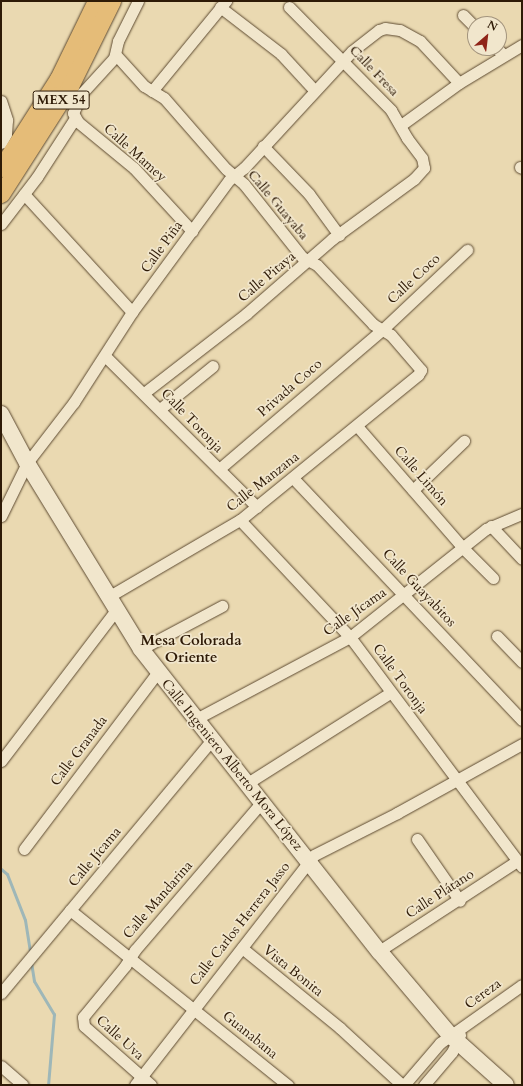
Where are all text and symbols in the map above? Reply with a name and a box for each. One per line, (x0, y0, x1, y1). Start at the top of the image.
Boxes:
north arrow (467, 16, 507, 56)
text: N (485, 17, 500, 35)
street label: Calle Fresa (346, 42, 402, 100)
road number: MEX 54 (32, 89, 90, 111)
street label: Calle Mamey (100, 120, 170, 186)
street label: Calle Guayaba (244, 167, 312, 243)
street label: Calle Piña (138, 218, 186, 276)
street label: Calle Pitaya (235, 248, 299, 306)
street label: Calle Coco (384, 250, 444, 308)
street label: Privada Coco (254, 355, 326, 421)
street label: Calle Toronja (157, 386, 227, 456)
street label: Calle Limón (390, 443, 452, 509)
street label: Calle Manzana (223, 448, 303, 516)
street label: Calle Guayabitos (379, 546, 459, 630)
street label: Calle Jícama (320, 584, 390, 640)
district label: Mesa Colorada Oriente (140, 631, 242, 666)
street label: Calle Toronja (369, 641, 431, 717)
street label: Calle Ingeniero Alberto Mora López (158, 676, 306, 854)
street label: Calle Granada (47, 713, 111, 789)
street label: Calle Jícama (65, 824, 125, 890)
street label: Calle Mandarina (120, 858, 196, 942)
street label: Calle Carlos Herrera Jasso (186, 859, 294, 989)
street label: Calle Plátano (403, 866, 477, 922)
street label: Vista Bonita (260, 942, 326, 1000)
street label: Cereza (462, 975, 504, 1013)
street label: Guanabana (219, 1008, 281, 1062)
street label: Calle Uva (93, 1012, 147, 1064)

